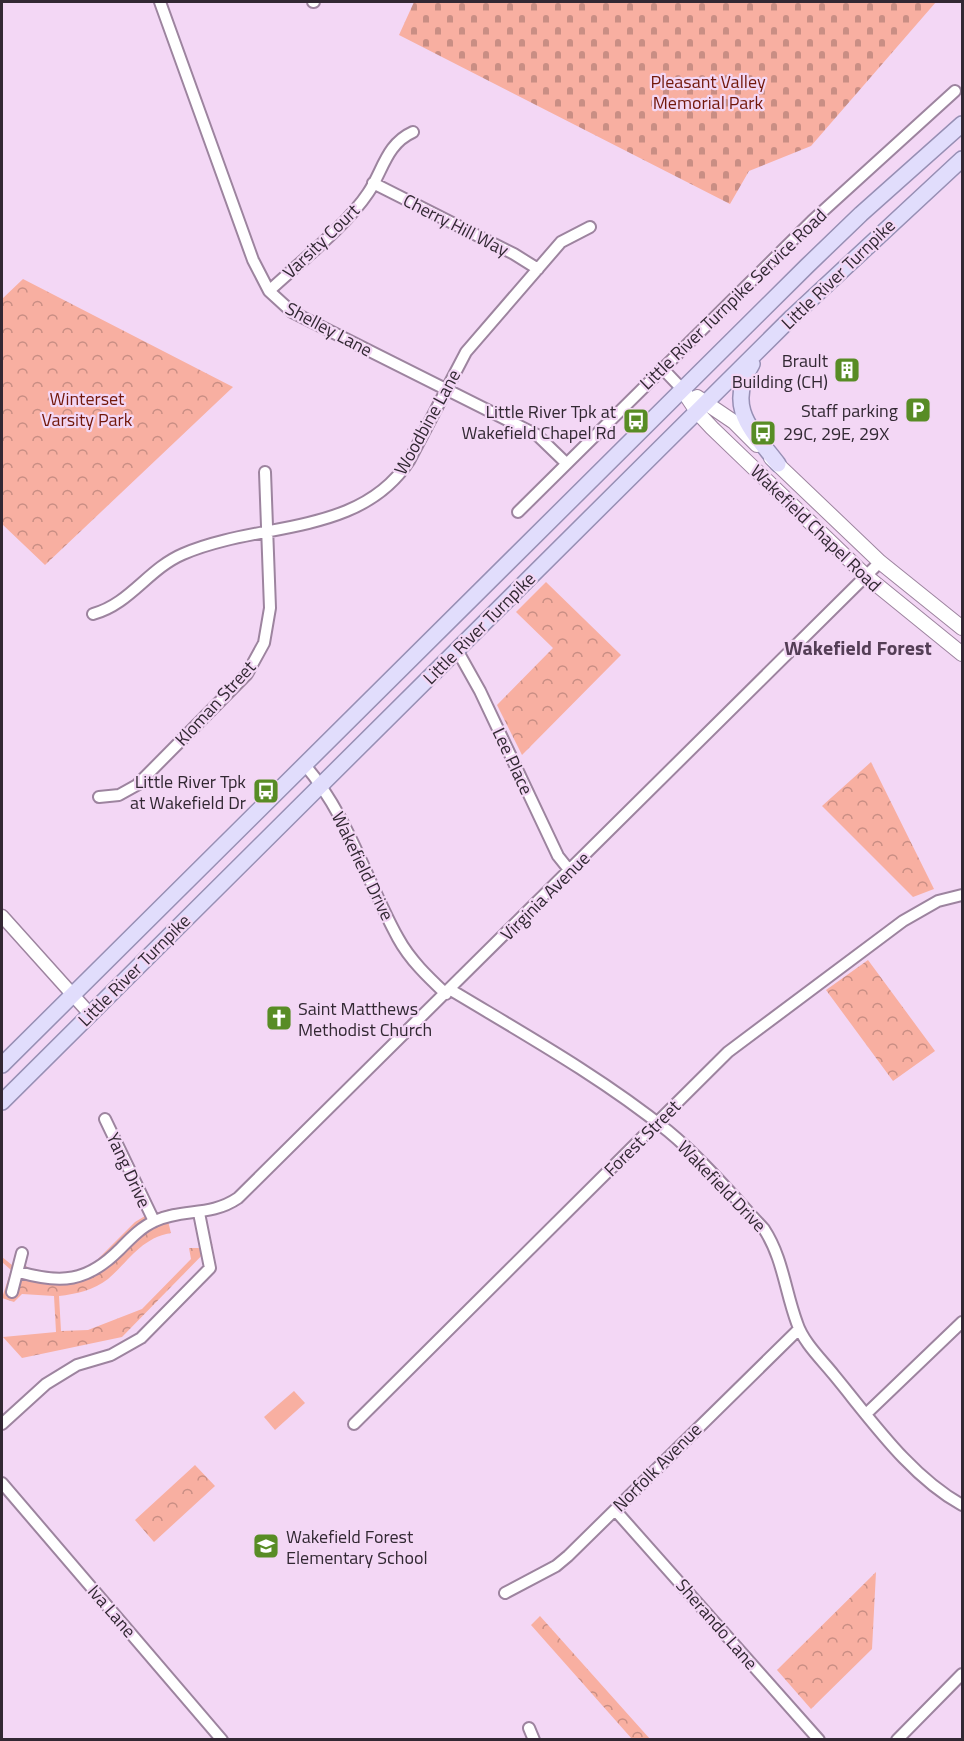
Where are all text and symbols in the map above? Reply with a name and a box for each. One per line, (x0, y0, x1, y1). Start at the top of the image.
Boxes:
park label: Pleasant Valley Memorial Park (650, 68, 766, 116)
street label: Cherry Hill Way (398, 187, 514, 263)
street label: Varsity Court (276, 197, 366, 285)
street label: Little River Turnpike Service Road (633, 202, 833, 396)
street label: Little River Turnpike (775, 212, 901, 336)
street label: Shelley Lane (281, 295, 377, 363)
place label: Brault Building (CH) (732, 347, 829, 395)
building icon: Brault Building (CH) (832, 355, 862, 385)
street label: Woodbine Lane (387, 364, 467, 480)
park label: Winterset Varsity Park (42, 385, 133, 433)
parking icon: Staff parking (903, 395, 933, 425)
place label: Staff parking (801, 397, 898, 424)
place label: Little River Tpk at Wakefield Chapel Rd (462, 398, 617, 446)
bus stop icon: Little River Tpk at Wakefield Chapel Rd (621, 406, 651, 436)
bus stop icon: 29C, 29E, 29X (748, 418, 778, 448)
place label: 29C, 29E, 29X (783, 420, 889, 447)
street label: Wakefield Chapel Road (744, 458, 888, 598)
street label: Little River Turnpike (417, 566, 541, 690)
district label: Wakefield Forest (784, 632, 932, 663)
street label: Kloman Street (168, 654, 262, 752)
street label: Lee Place (486, 723, 540, 799)
place label: Little River Tpk at Wakefield Dr (130, 768, 246, 816)
bus stop icon: Little River Tpk at Wakefield Dr (251, 776, 281, 806)
street label: Wakefield Drive (325, 807, 401, 925)
street label: Virginia Avenue (494, 845, 596, 947)
street label: Little River Turnpike (72, 908, 196, 1032)
place label: Saint Matthews Methodist Church (298, 995, 432, 1043)
church icon: Saint Matthews Methodist Church (264, 1003, 294, 1033)
street label: Forest Street (598, 1093, 687, 1182)
street label: Yang Drive (100, 1128, 158, 1212)
street label: Wakefield Drive (671, 1134, 773, 1238)
street label: Norfolk Avenue (606, 1416, 708, 1518)
place label: Wakefield Forest Elementary School (286, 1523, 428, 1571)
school or university icon: Wakefield Forest Elementary School (251, 1531, 281, 1561)
street label: Sherando Lane (670, 1573, 764, 1675)
street label: Iva Lane (81, 1579, 143, 1643)

